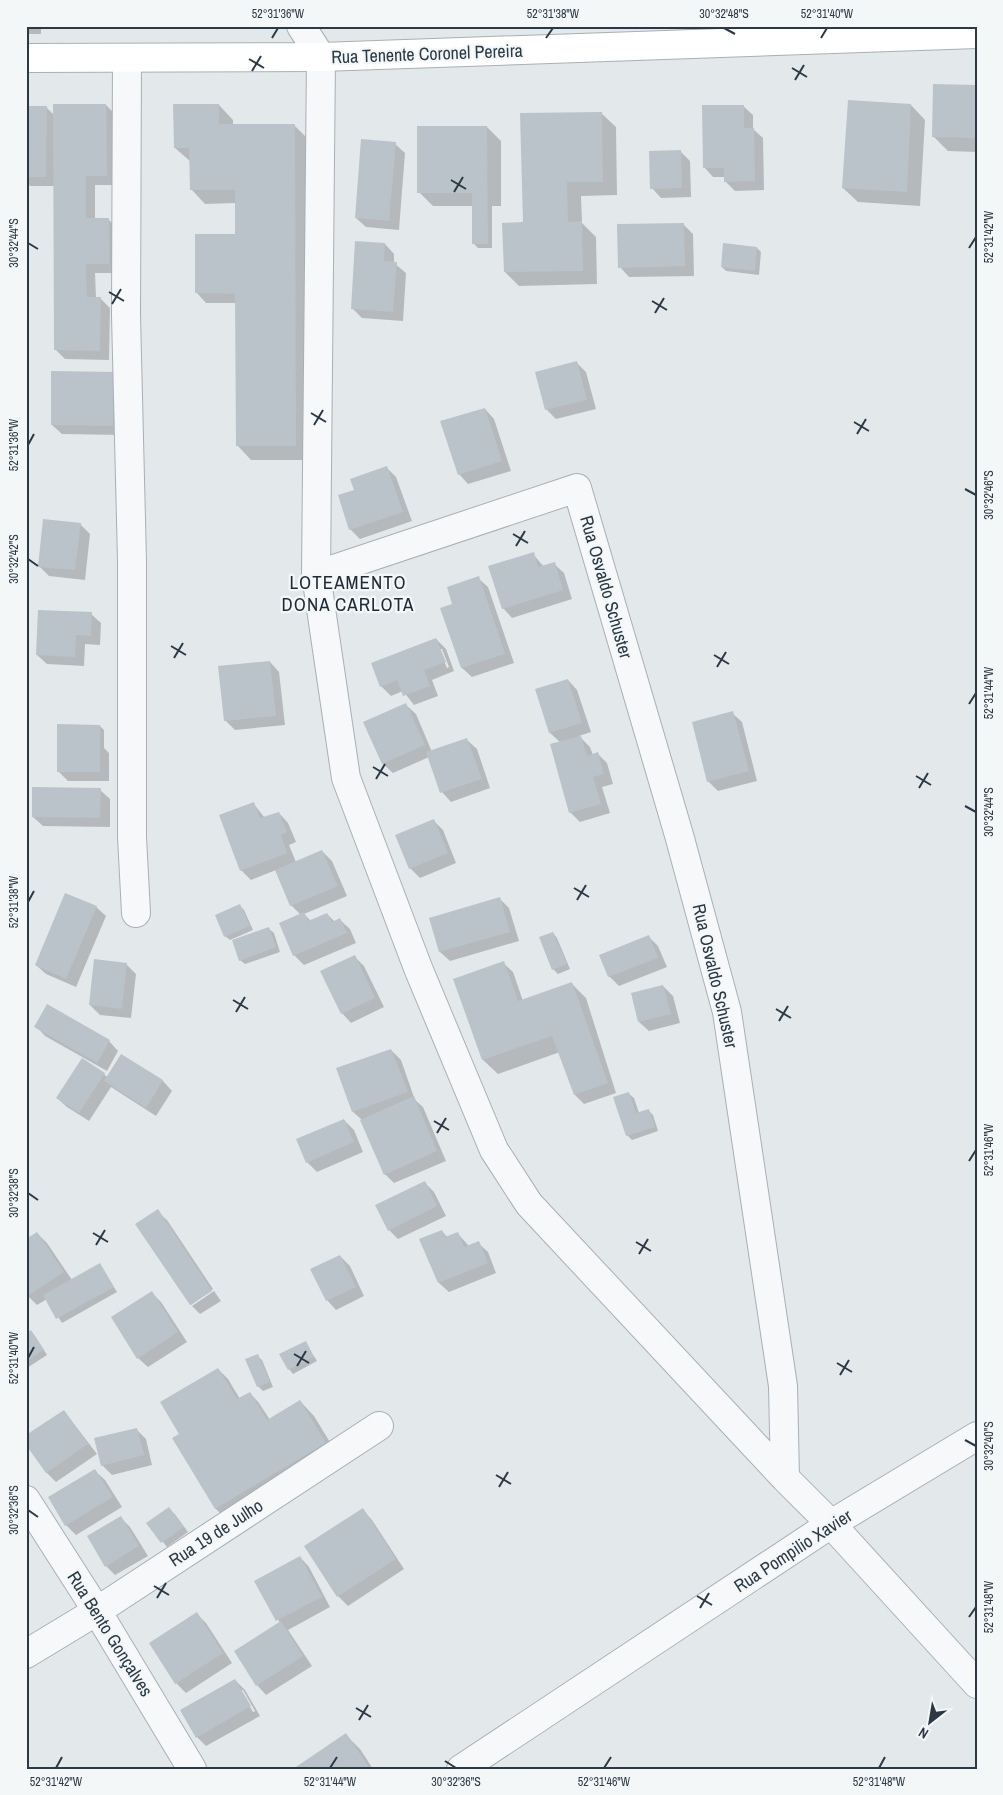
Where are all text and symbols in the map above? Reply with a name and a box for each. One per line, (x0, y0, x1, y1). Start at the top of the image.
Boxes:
text: 52°31'36"W (252, 6, 305, 22)
text: 52°31'38"W (527, 6, 580, 22)
text: 30°32'48"S (699, 6, 749, 22)
text: 52°31'40"W (801, 6, 854, 22)
street label: Rua Tenente Coronel Pereira (331, 38, 523, 69)
text: 52°31'42"W (981, 210, 997, 263)
text: 30°32'44"S (6, 218, 22, 268)
text: 52°31'36"W (6, 418, 22, 471)
text: 30°32'46"S (981, 470, 997, 520)
street label: Rua Osvaldo Schuster (574, 512, 639, 661)
text: 30°32'42"S (6, 534, 22, 584)
district label: LOTEAMENTO DONA CARLOTA (282, 569, 414, 617)
text: 52°31'44"W (981, 666, 997, 719)
text: 30°32'44"S (981, 787, 997, 837)
text: 52°31'38"W (6, 875, 22, 928)
street label: Rua Osvaldo Schuster (687, 901, 744, 1051)
text: 52°31'46"W (981, 1123, 997, 1176)
text: 30°32'38"S (6, 1168, 22, 1218)
text: 52°31'40"W (6, 1331, 22, 1384)
text: 30°32'40"S (981, 1421, 997, 1471)
text: 30°32'36"S (6, 1485, 22, 1535)
street label: Rua 19 de Julho (164, 1493, 268, 1572)
street label: Rua Pompilio Xavier (729, 1503, 857, 1598)
street label: Rua Bento Gonçalves (62, 1566, 159, 1701)
text: 52°31'48"W (981, 1580, 997, 1633)
north arrow (906, 1698, 956, 1748)
text: N (915, 1723, 931, 1743)
text: 52°31'42"W (30, 1774, 83, 1790)
text: 52°31'44"W (304, 1774, 357, 1790)
text: 30°32'36"S (431, 1774, 481, 1790)
text: 52°31'46"W (578, 1774, 631, 1790)
text: 52°31'48"W (853, 1774, 906, 1790)

